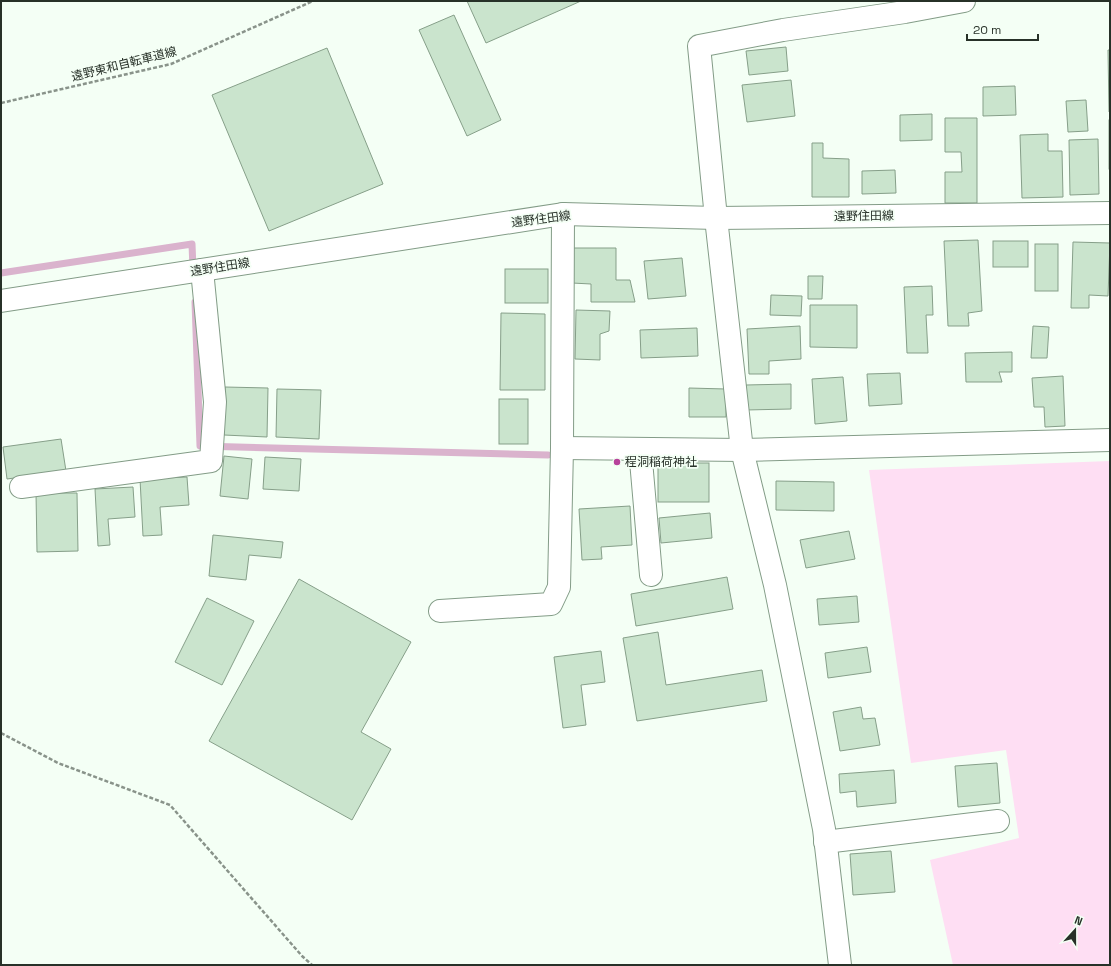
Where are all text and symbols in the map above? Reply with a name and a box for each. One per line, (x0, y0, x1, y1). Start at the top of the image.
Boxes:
scale bar (967, 16, 1038, 42)
text: 20 m (973, 22, 1001, 38)
street label: 遠野東和自転車道線 (70, 43, 178, 85)
street label: 遠野住田線 (510, 207, 572, 231)
street label: 遠野住田線 (834, 207, 894, 225)
street label: 遠野住田線 (189, 254, 251, 280)
place label: 程洞稲荷神社 (625, 454, 697, 470)
marker: 程洞稲荷神社 (612, 457, 622, 467)
north arrow (1055, 910, 1095, 950)
text: N (1073, 913, 1085, 929)

